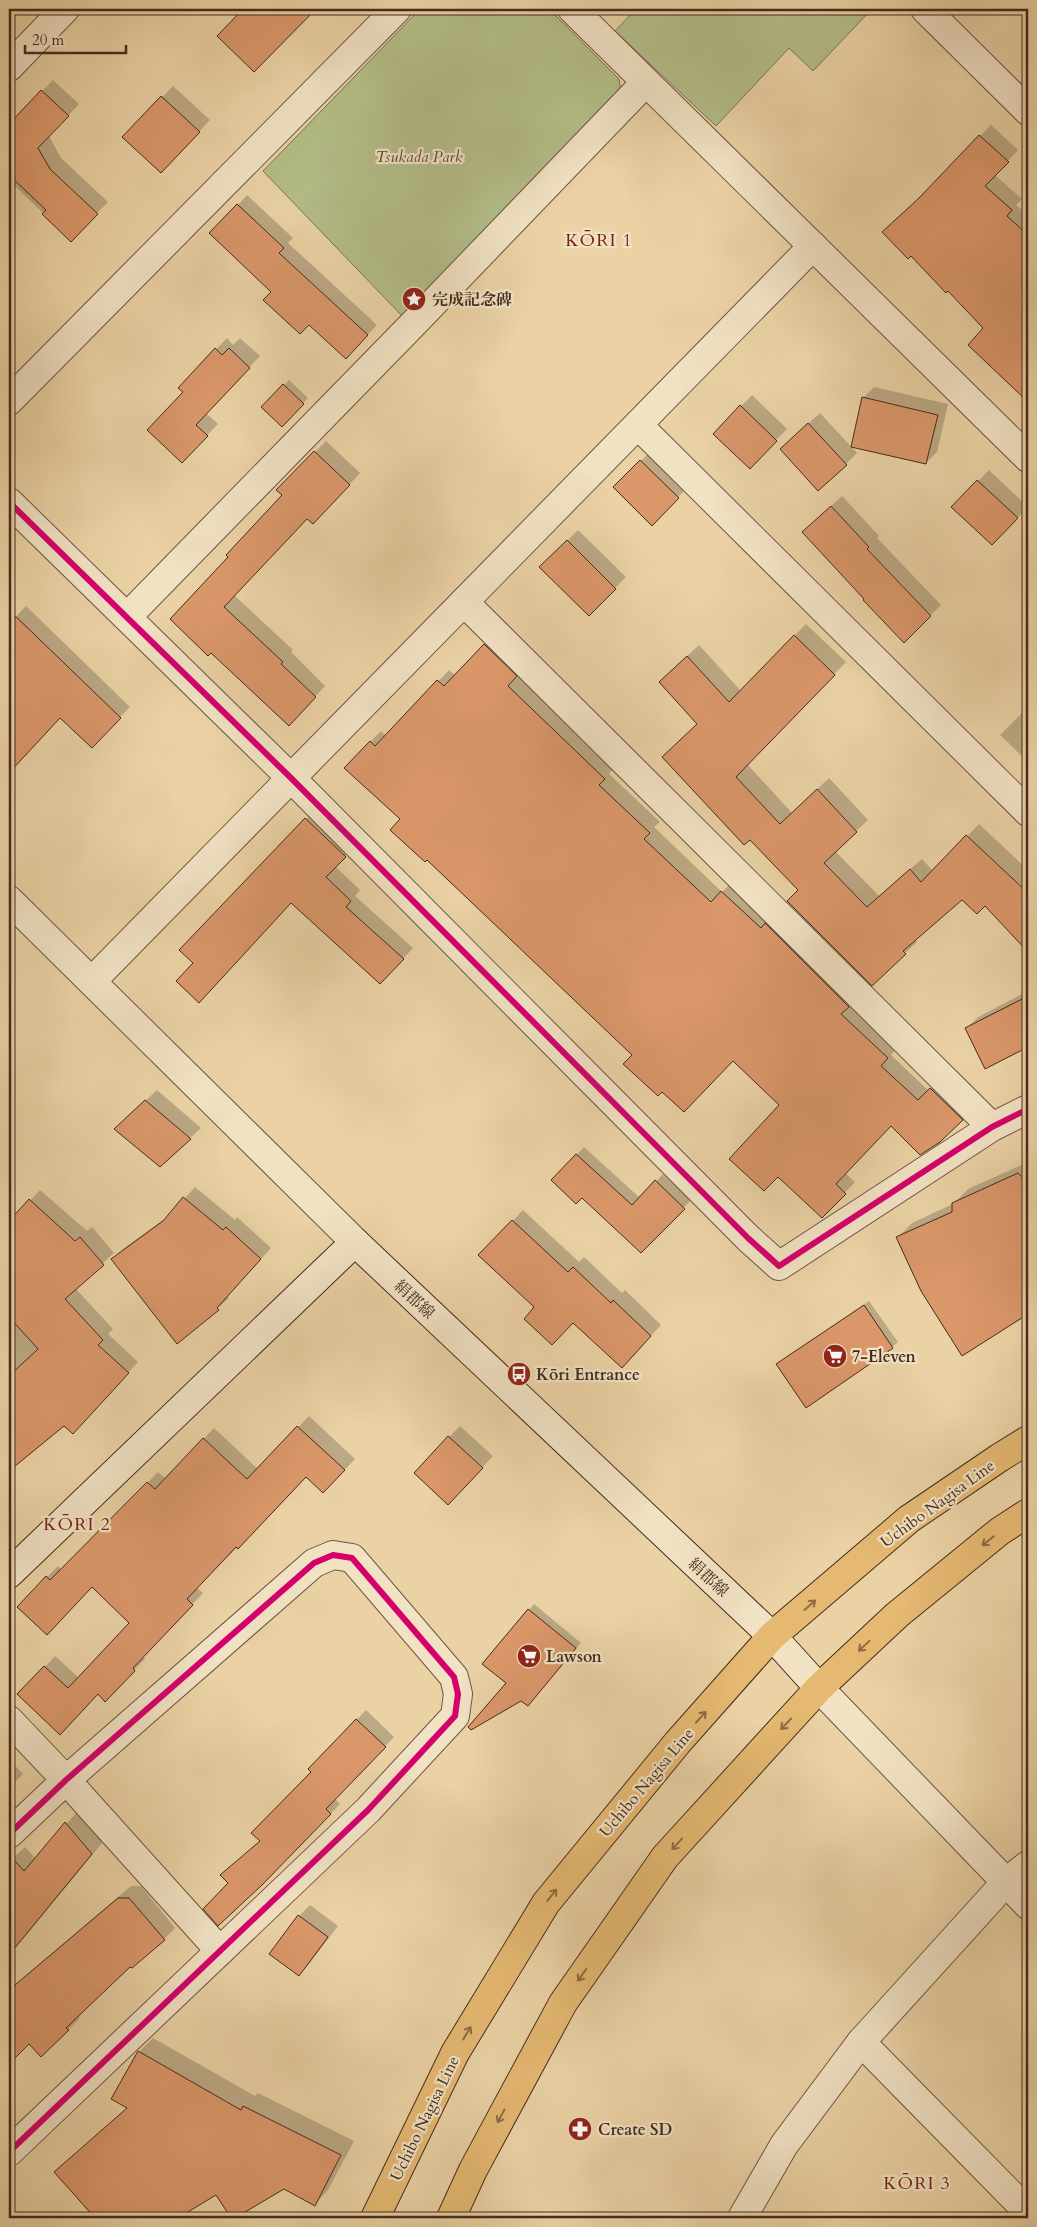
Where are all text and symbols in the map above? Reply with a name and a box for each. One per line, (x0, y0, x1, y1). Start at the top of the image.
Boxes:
scale bar (25, 22, 126, 54)
text: 20 m (32, 30, 64, 50)
park label: Tsukada Park (375, 146, 463, 168)
district label: KŌRI 1 (565, 228, 633, 253)
place icon: 完成記念碑 (401, 286, 427, 312)
place label: 完成記念碑 (432, 289, 512, 311)
street label: 絹郡線 (389, 1275, 439, 1324)
supermarket icon: 7-Eleven (822, 1343, 848, 1369)
place label: 7-Eleven (852, 1346, 916, 1368)
bus stop icon: Kōri Entrance (506, 1361, 532, 1387)
place label: Kōri Entrance (536, 1364, 640, 1386)
street label: Uchibo Nagisa Line (876, 1455, 999, 1553)
district label: KŌRI 2 (43, 1512, 111, 1537)
one-way arrow (982, 1535, 995, 1546)
street label: 絹郡線 (683, 1553, 733, 1602)
one-way arrow (803, 1599, 816, 1610)
one-way arrow (858, 1640, 870, 1652)
supermarket icon: Lawson (516, 1643, 542, 1669)
place label: Lawson (546, 1646, 603, 1668)
one-way arrow (695, 1710, 707, 1723)
one-way arrow (780, 1717, 792, 1730)
street label: Uchibo Nagisa Line (595, 1723, 699, 1842)
one-way arrow (671, 1837, 683, 1850)
one-way arrow (546, 1889, 557, 1902)
one-way arrow (577, 1968, 587, 1982)
one-way arrow (462, 2027, 472, 2041)
street label: Uchibo Nagisa Line (385, 2052, 465, 2185)
one-way arrow (496, 2109, 506, 2123)
pharmacy icon: Create SD (567, 2116, 593, 2142)
place label: Create SD (598, 2119, 672, 2141)
district label: KŌRI 3 (883, 2171, 951, 2196)

